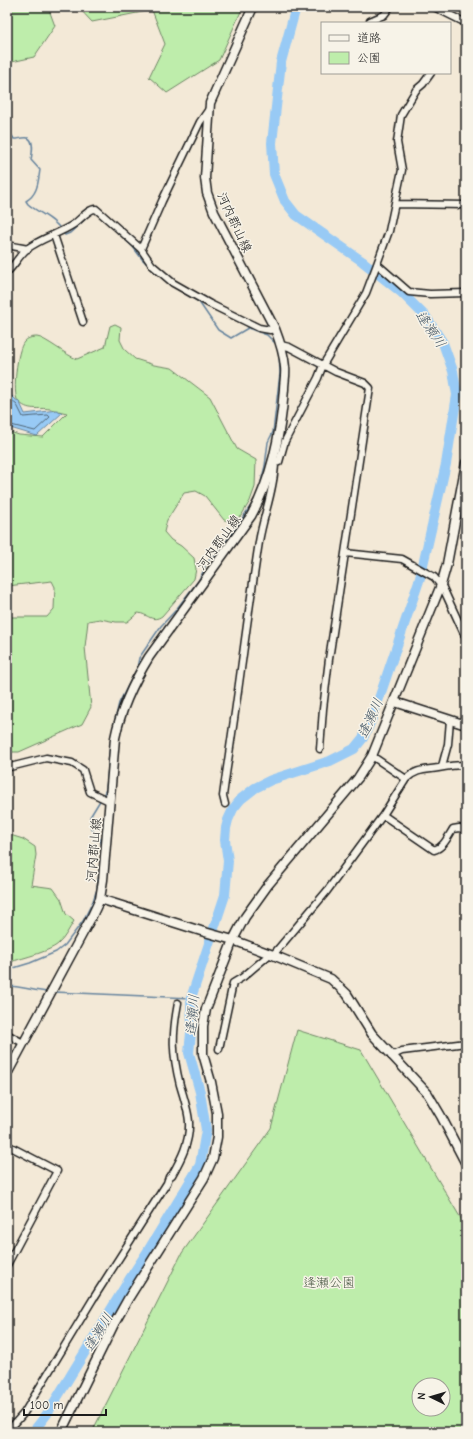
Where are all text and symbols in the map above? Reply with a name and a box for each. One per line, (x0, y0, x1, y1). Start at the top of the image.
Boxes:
legend (321, 22, 451, 74)
text: 道路 (357, 31, 381, 45)
text: 公園 (357, 51, 381, 65)
street label: 河内郡山線 (214, 190, 255, 256)
water label: 逢瀬川 (412, 307, 449, 351)
street label: 河内郡山線 (193, 511, 244, 573)
water label: 逢瀬川 (354, 696, 387, 741)
street label: 河内郡山線 (83, 816, 104, 883)
water label: 逢瀬川 (182, 993, 203, 1037)
park label: 逢瀬公園 (303, 1275, 355, 1290)
water label: 逢瀬川 (80, 1310, 117, 1355)
north arrow (411, 1377, 451, 1417)
scale bar (24, 1391, 106, 1417)
text: N (415, 1392, 428, 1400)
text: 100 m (30, 1398, 63, 1412)

